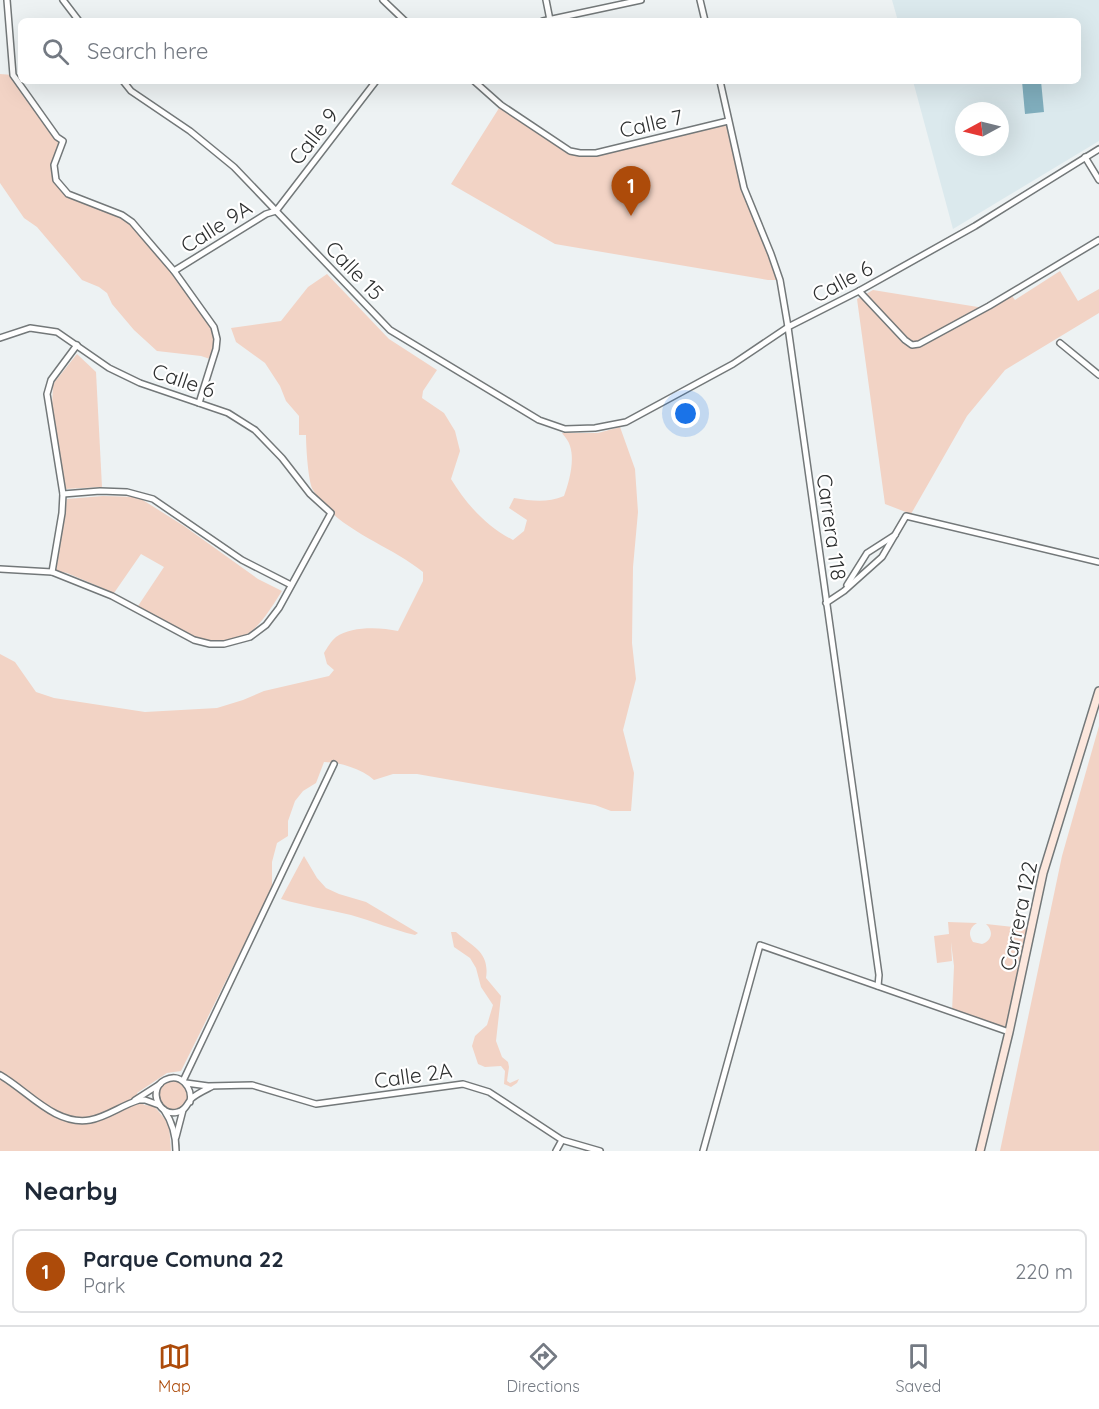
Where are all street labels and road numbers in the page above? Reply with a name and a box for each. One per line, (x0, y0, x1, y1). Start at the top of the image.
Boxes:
street label: Calle 9 (283, 102, 343, 170)
street label: Calle 7 (617, 103, 685, 143)
street label: Calle 9A (176, 194, 256, 258)
street label: Calle 15 (320, 235, 390, 305)
street label: Calle 6 (807, 254, 877, 308)
street label: Calle 6 (149, 357, 219, 403)
street label: Carrera 118 (812, 472, 852, 582)
street label: Carrera 122 (994, 859, 1042, 973)
street label: Calle 2A (372, 1057, 454, 1093)

